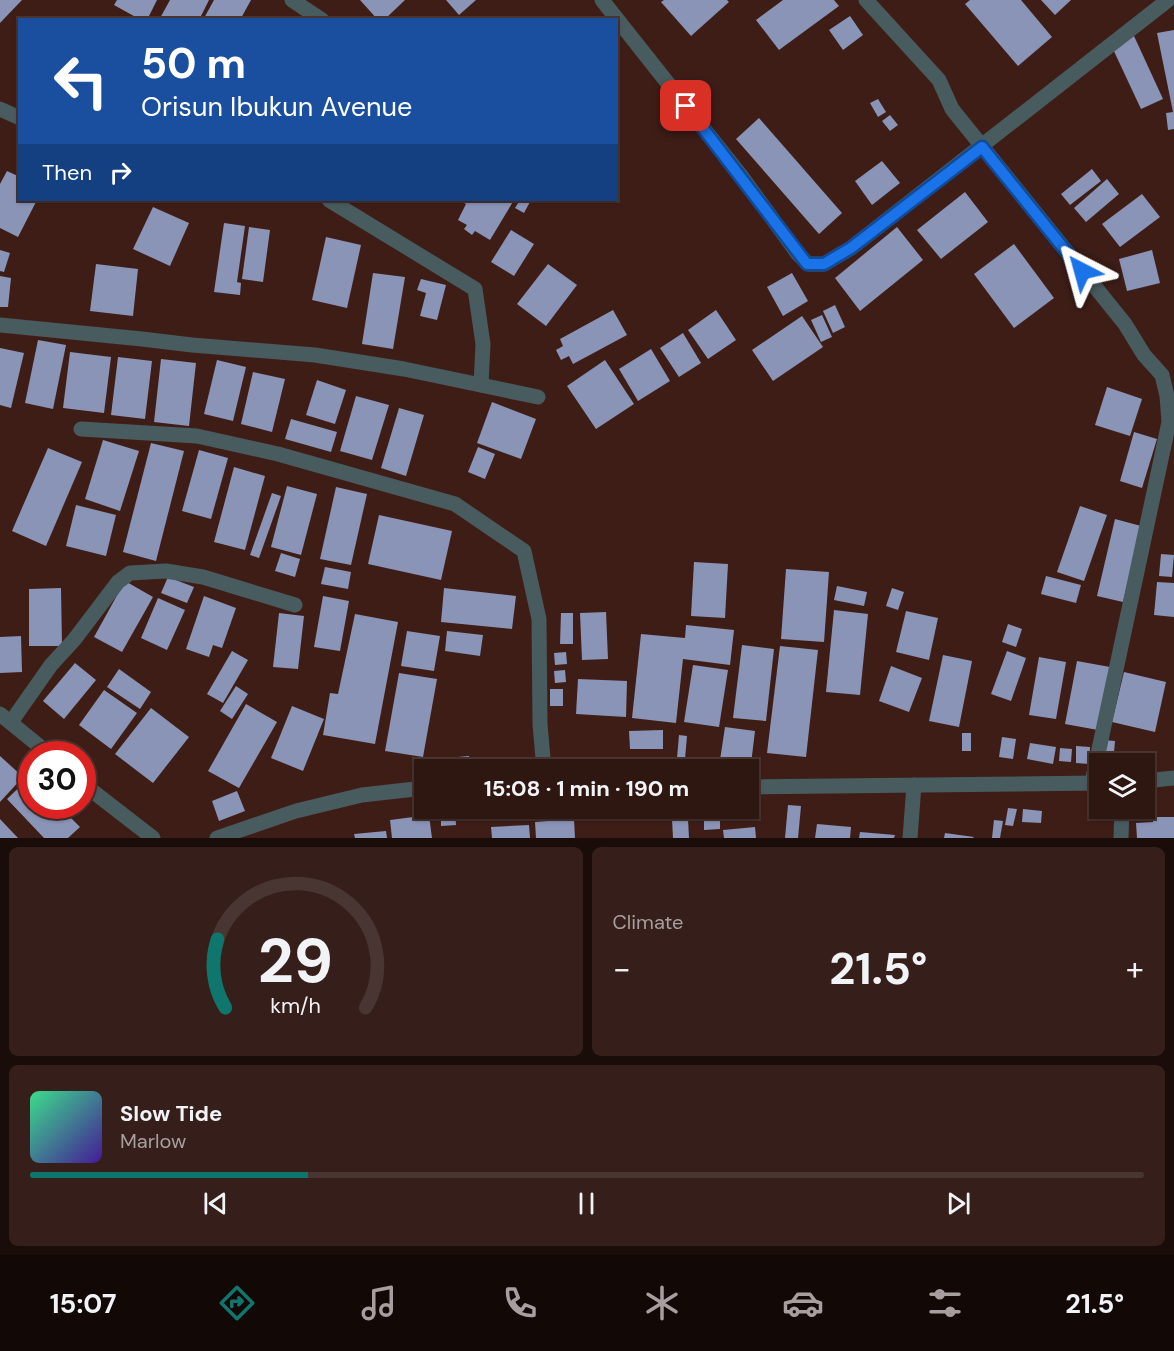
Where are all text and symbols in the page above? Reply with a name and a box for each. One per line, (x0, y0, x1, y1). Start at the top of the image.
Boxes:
text: 50 m (141, 36, 246, 91)
icon: left (42, 42, 120, 120)
pin (660, 80, 711, 131)
text: Orisun Ibukun Avenue (141, 89, 412, 124)
icon: arrive (669, 89, 702, 122)
icon: right (104, 156, 137, 189)
text: Then (42, 158, 92, 187)
position arrow (1050, 239, 1114, 303)
speed limit sign: 30 (18, 741, 96, 819)
map controls (1089, 753, 1155, 819)
button: layers (1089, 753, 1155, 819)
text: 15:08 · 1 min · 190 m (484, 774, 689, 803)
text: Climate (613, 909, 683, 935)
text: 29 (258, 920, 333, 1001)
text: 21.5° (829, 939, 927, 998)
text: − (613, 947, 631, 990)
text: + (1126, 947, 1144, 990)
text: km/h (270, 993, 321, 1021)
text: Slow Tide (120, 1099, 222, 1128)
text: Marlow (120, 1128, 186, 1154)
icon: previous (199, 1187, 232, 1220)
icon: pause (570, 1187, 603, 1220)
icon: next (942, 1187, 975, 1220)
icon: directions (216, 1282, 258, 1324)
icon: music (358, 1282, 400, 1324)
icon: phone (499, 1282, 541, 1324)
icon: climate (641, 1282, 683, 1324)
icon: car (782, 1282, 824, 1324)
icon: filters (924, 1282, 966, 1324)
text: 15:07 (50, 1286, 117, 1321)
text: 21.5° (1065, 1286, 1124, 1321)

